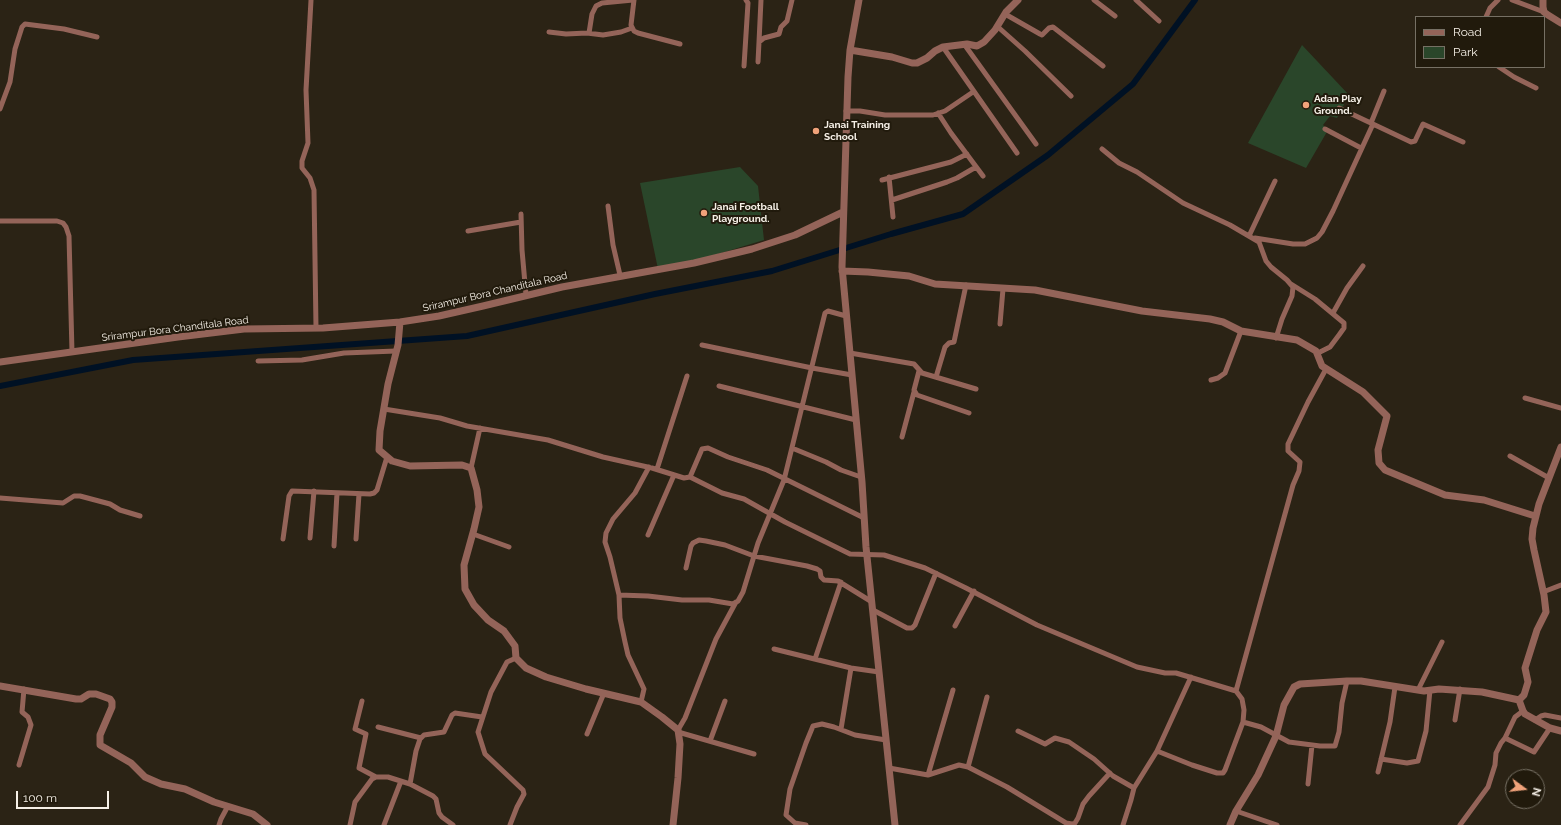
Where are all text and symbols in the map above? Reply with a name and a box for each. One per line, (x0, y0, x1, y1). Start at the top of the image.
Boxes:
legend (1415, 16, 1545, 68)
text: Road (1453, 25, 1482, 39)
text: Park (1453, 45, 1478, 59)
place label: Adan Play Ground. (1314, 93, 1362, 116)
marker: Adan Play Ground. (1301, 100, 1311, 110)
place label: Janai Training School (824, 119, 890, 142)
marker: Janai Training School (811, 126, 821, 136)
place label: Janai Football Playground. (712, 201, 779, 224)
marker: Janai Football Playground. (699, 208, 709, 218)
street label: Srirampur Bora Chanditala Road (422, 270, 568, 314)
street label: Srirampur Bora Chanditala Road (101, 314, 249, 344)
north arrow (1505, 769, 1545, 809)
scale bar (18, 783, 111, 809)
text: N (1529, 786, 1543, 798)
text: 100 m (23, 791, 57, 805)

